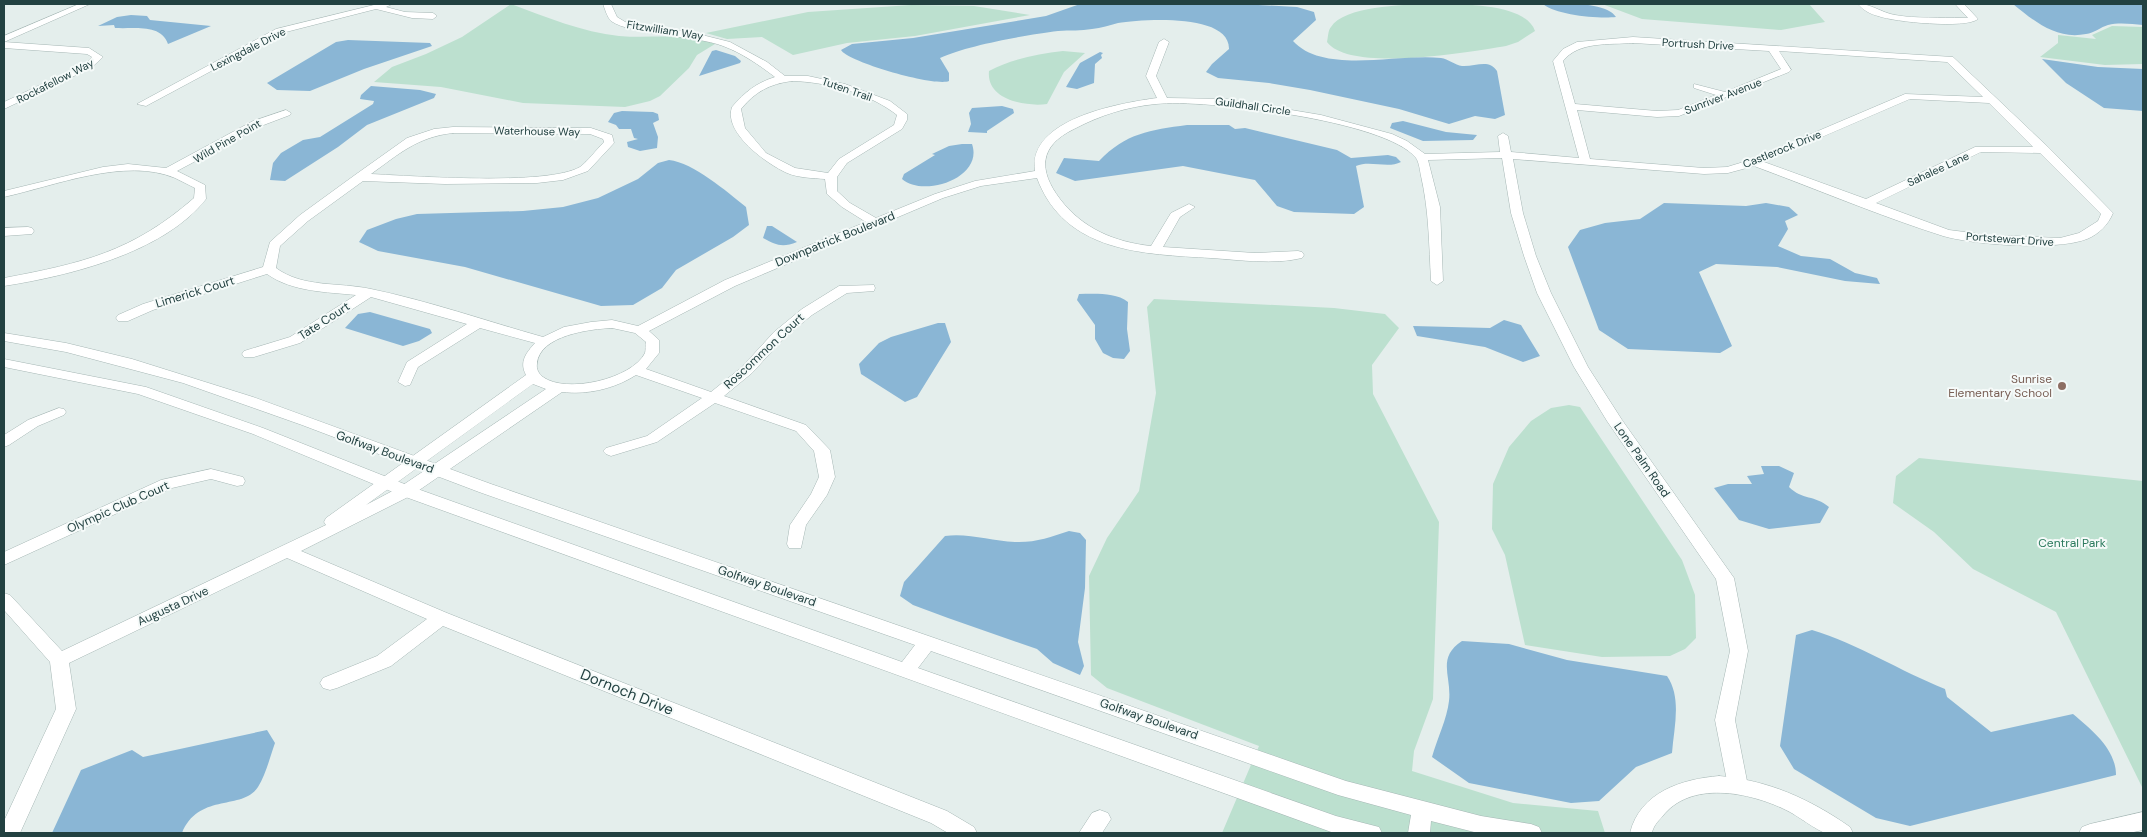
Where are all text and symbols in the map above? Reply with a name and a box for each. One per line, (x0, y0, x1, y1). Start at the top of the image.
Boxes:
street label: Fitzwilliam Way (626, 17, 704, 43)
street label: Lexingdale Drive (208, 24, 288, 74)
street label: Portrush Drive (1662, 35, 1734, 53)
street label: Rockafellow Way (14, 56, 96, 106)
street label: Tuten Trail (820, 74, 874, 104)
street label: Sunriver Avenue (1682, 75, 1764, 117)
street label: Guildhall Circle (1214, 94, 1292, 118)
street label: Wild Pine Point (191, 116, 263, 166)
street label: Waterhouse Way (494, 123, 580, 139)
street label: Castlerock Drive (1741, 127, 1823, 171)
street label: Sahalee Lane (1905, 149, 1971, 189)
street label: Downpatrick Boulevard (773, 208, 897, 270)
street label: Portstewart Drive (1966, 229, 2054, 249)
street label: Limerick Court (154, 272, 237, 312)
street label: Tate Court (295, 298, 353, 344)
street label: Roscommon Court (720, 309, 808, 392)
place label: Sunrise Elementary School (1948, 371, 2052, 401)
marker: Sunrise Elementary School (2056, 380, 2068, 392)
street label: Lone Palm Road (1610, 419, 1674, 501)
street label: Golfway Boulevard (334, 427, 436, 477)
street label: Olympic Club Court (64, 477, 172, 537)
park label: Central Park (2038, 535, 2106, 551)
street label: Golfway Boulevard (716, 562, 818, 610)
street label: Augusta Drive (135, 582, 211, 629)
street label: Dornoch Drive (577, 664, 677, 720)
street label: Golfway Boulevard (1098, 695, 1200, 743)

